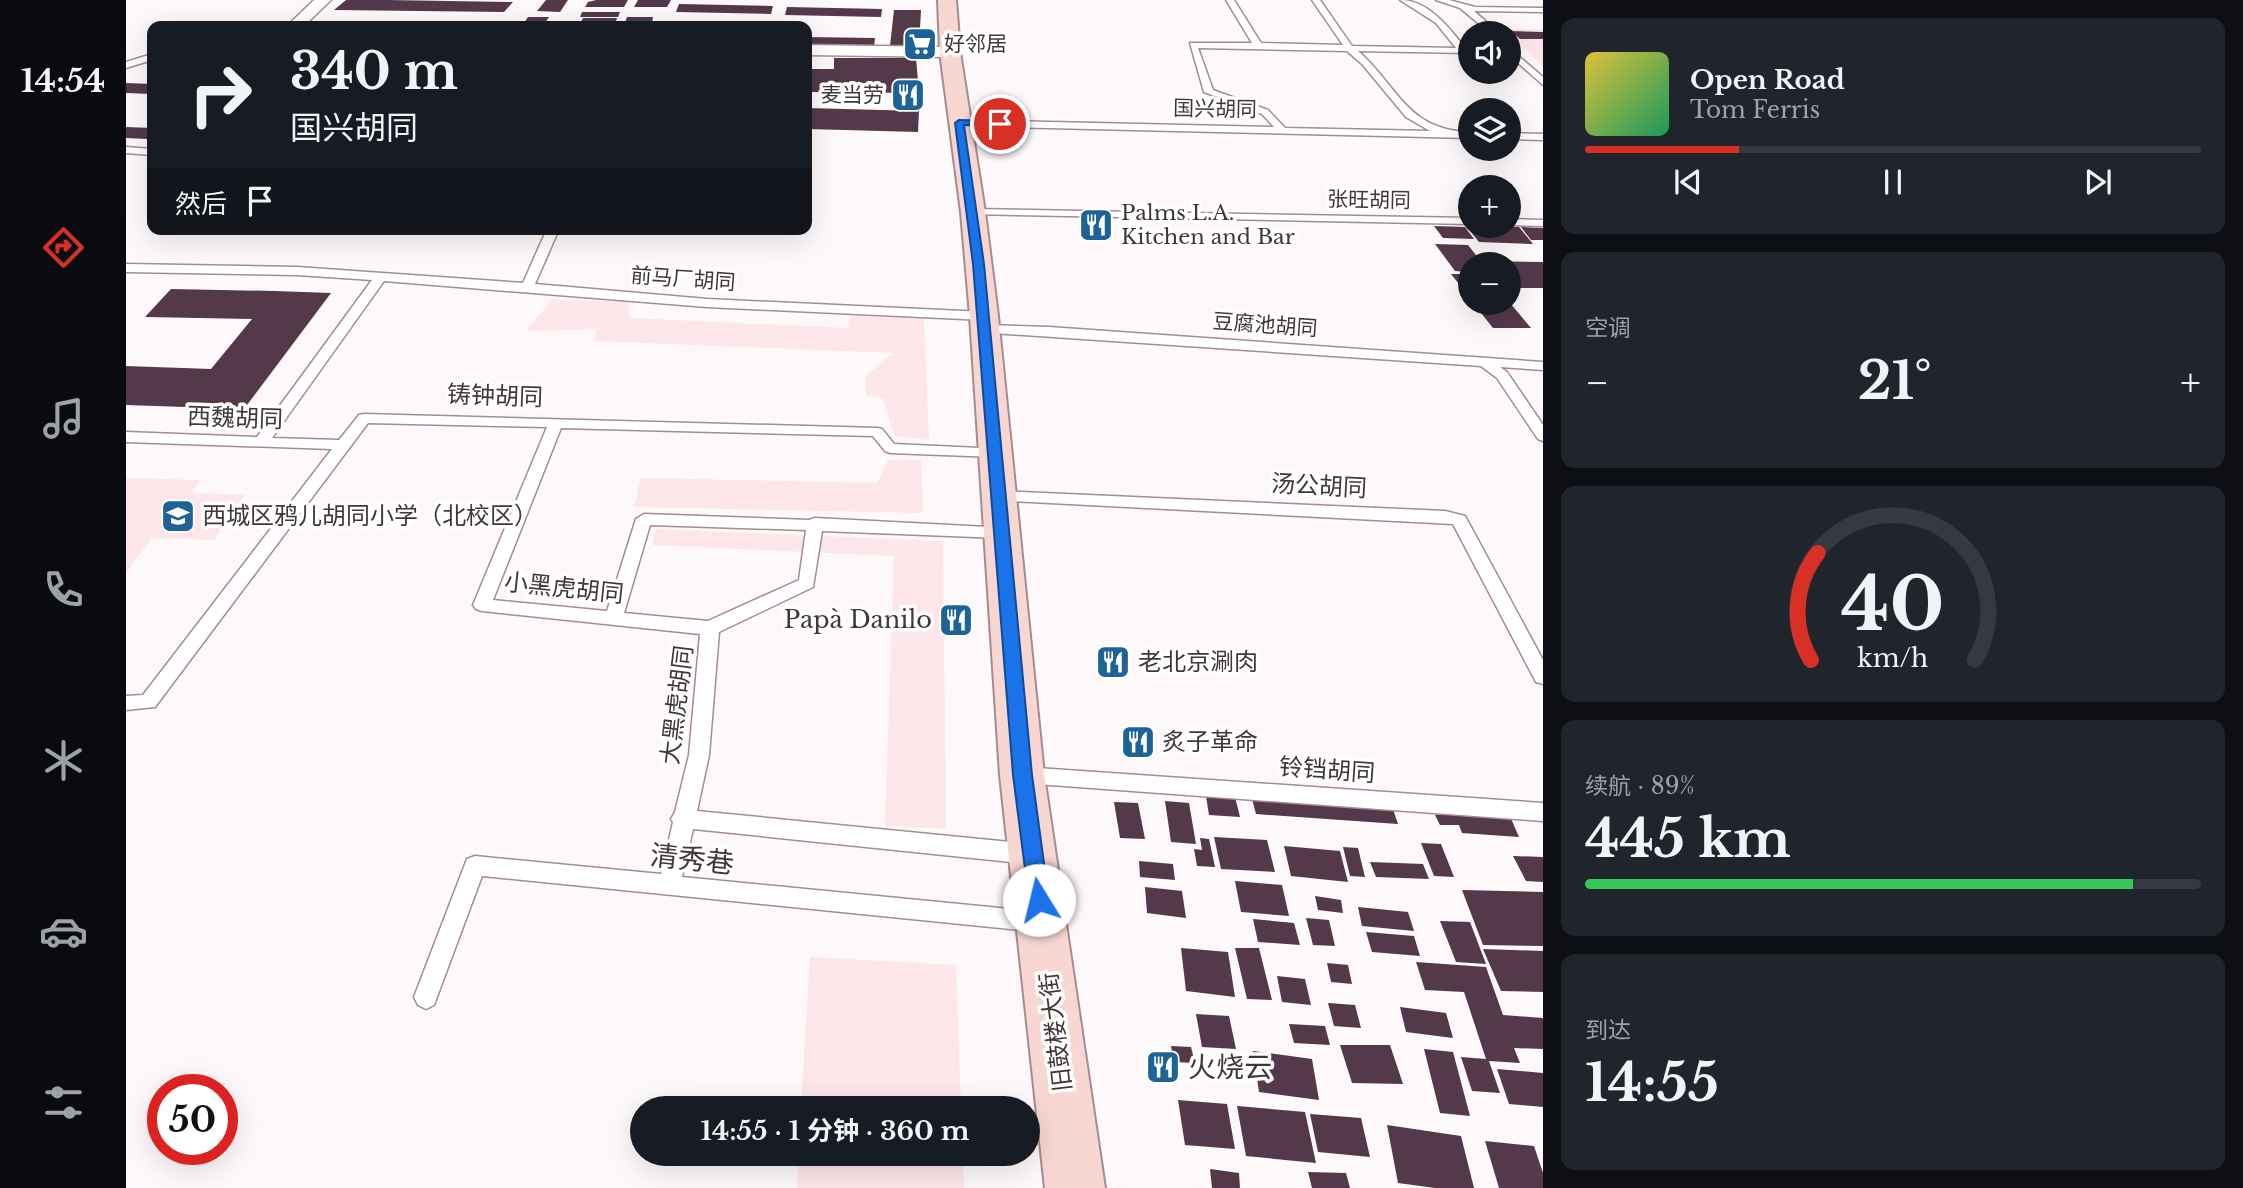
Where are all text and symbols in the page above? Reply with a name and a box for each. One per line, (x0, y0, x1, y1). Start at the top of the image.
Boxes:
map controls (1458, 21, 1521, 315)
button: sound (1458, 21, 1521, 84)
supermarket icon: 好邻居 (901, 25, 939, 63)
place label: 好邻居 (944, 31, 1007, 57)
text: 340 m (290, 41, 458, 102)
icon: right (175, 49, 266, 140)
text: 14:54 (21, 61, 105, 101)
text: Open Road (1690, 64, 1845, 96)
restaurant icon: 麦当劳 (889, 76, 927, 114)
place label: 麦当劳 (821, 82, 884, 108)
pin (970, 94, 1030, 154)
street label: 国兴胡同 (1173, 95, 1257, 123)
text: Tom Ferris (1690, 96, 1820, 124)
button: layers (1458, 98, 1521, 161)
icon: arrive (981, 105, 1019, 143)
text: 国兴胡同 (290, 108, 418, 148)
icon: previous (1669, 163, 1707, 201)
icon: pause (1874, 163, 1912, 201)
icon: next (2079, 163, 2117, 201)
button: + (1458, 175, 1521, 238)
icon: arrive (241, 182, 279, 220)
street label: 张旺胡同 (1327, 186, 1411, 214)
text: 然后 (175, 188, 227, 220)
place label: Palms L.A. Kitchen and Bar (1121, 200, 1295, 250)
restaurant icon: Palms L.A. Kitchen and Bar (1077, 206, 1115, 244)
icon: directions (39, 223, 88, 272)
button: − (1458, 252, 1521, 315)
street label: 前马厂胡同 (630, 262, 736, 296)
street label: 豆腐池胡同 (1212, 308, 1318, 342)
text: 空调 (1585, 314, 1631, 342)
text: 21° (1858, 349, 1932, 413)
text: − (1585, 359, 1609, 406)
text: + (2180, 359, 2201, 406)
street label: 铸钟胡同 (447, 379, 543, 412)
icon: music (39, 394, 88, 443)
street label: 西魏胡同 (187, 401, 283, 434)
street label: 汤公胡同 (1270, 469, 1368, 502)
school or university icon: 西城区鸦儿胡同小学（北校区） (159, 497, 197, 535)
place label: 西城区鸦儿胡同小学（北校区） (202, 501, 538, 530)
text: 40 (1841, 559, 1945, 650)
icon: phone (39, 565, 88, 614)
street label: 小黑虎胡同 (503, 567, 625, 608)
restaurant icon: Papà Danilo (937, 601, 975, 639)
place label: Papà Danilo (784, 605, 932, 634)
restaurant icon: 老北京涮肉 (1094, 643, 1132, 681)
text: km/h (1858, 643, 1928, 674)
street label: 大黑虎胡同 (655, 644, 698, 766)
place label: 老北京涮肉 (1138, 647, 1258, 676)
restaurant icon: 炙子革命 (1119, 723, 1157, 761)
place label: 炙子革命 (1162, 727, 1258, 756)
icon: climate (39, 736, 88, 785)
street label: 铃铛胡同 (1278, 752, 1376, 787)
text: 续航 · 89% (1585, 772, 1695, 800)
text: 445 km (1585, 807, 1791, 871)
street label: 清秀巷 (648, 838, 736, 881)
position arrow (1002, 863, 1076, 937)
icon: car (39, 907, 88, 956)
street label: 旧鼓楼大街 (1034, 971, 1077, 1093)
text: 到达 (1585, 1016, 1631, 1044)
restaurant icon: 火烧云 (1144, 1048, 1182, 1086)
place label: 火烧云 (1188, 1050, 1272, 1085)
text: 14:55 (1585, 1051, 1719, 1115)
speed limit sign: 50 (147, 1074, 238, 1165)
icon: filters (39, 1078, 88, 1127)
text: 14:55 · 1 分钟 · 360 m (701, 1115, 969, 1147)

